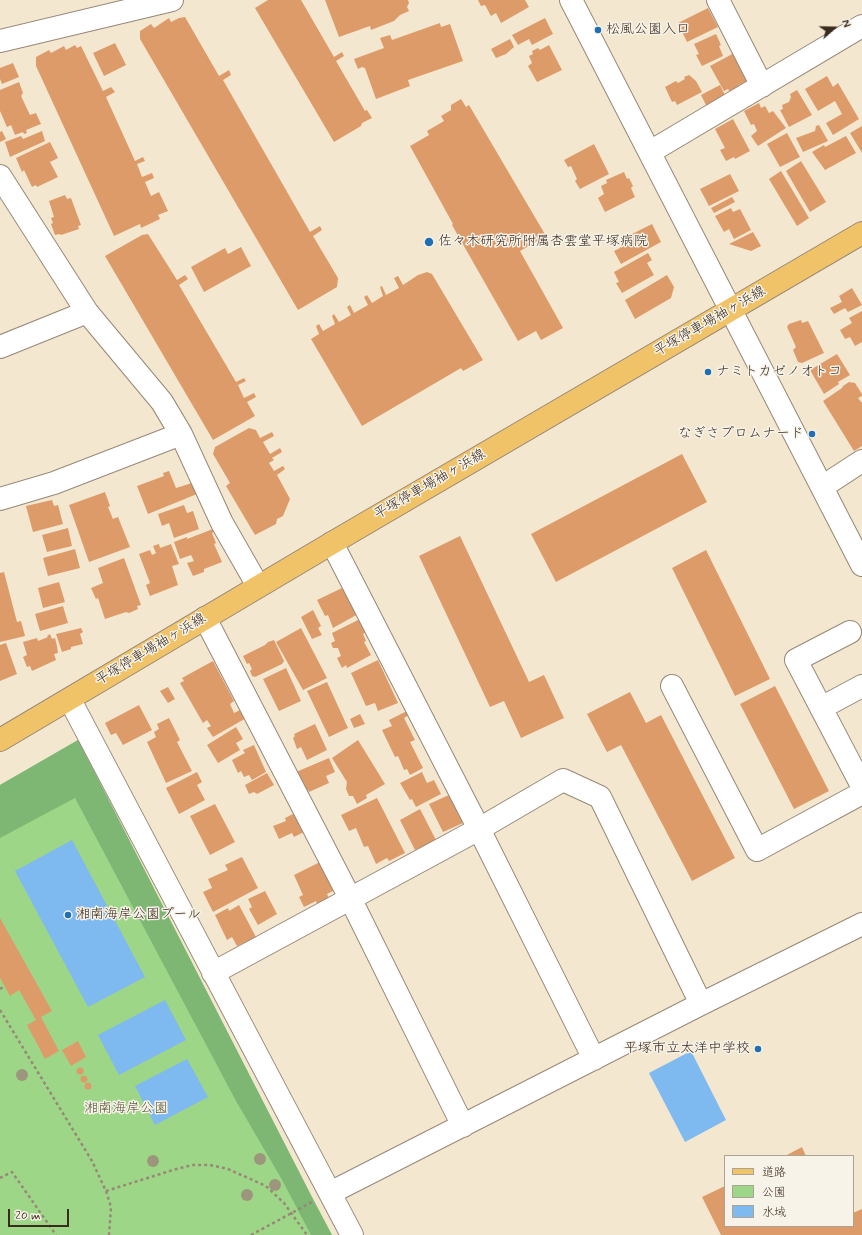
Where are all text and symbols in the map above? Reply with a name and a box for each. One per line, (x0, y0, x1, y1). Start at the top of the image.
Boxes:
north arrow (814, 8, 854, 48)
text: N (837, 18, 853, 30)
place label: 松風公園入口 (606, 22, 690, 38)
marker: 松風公園入口 (593, 25, 603, 35)
place label: 佐々木研究所附属杏雲堂平塚病院 (438, 234, 648, 250)
marker: 佐々木研究所附属杏雲堂平塚病院 (423, 236, 435, 248)
street label: 平塚停車場袖ヶ浜線 (651, 283, 769, 361)
place label: ナミトカゼノオトコ (716, 364, 842, 380)
marker: ナミトカゼノオトコ (703, 367, 713, 377)
place label: なぎさプロムナード (678, 426, 804, 442)
marker: なぎさプロムナード (807, 429, 817, 439)
street label: 平塚停車場袖ヶ浜線 (371, 446, 489, 524)
street label: 平塚停車場袖ヶ浜線 (93, 610, 209, 690)
place label: 湘南海岸公園プール (76, 907, 201, 923)
marker: 湘南海岸公園プール (63, 910, 73, 920)
place label: 平塚市立太洋中学校 (624, 1041, 750, 1057)
marker: 平塚市立太洋中学校 (753, 1044, 763, 1054)
park label: 湘南海岸公園 (84, 1101, 168, 1117)
legend (724, 1155, 854, 1227)
text: 道路 (762, 1165, 786, 1181)
text: 公園 (762, 1185, 786, 1201)
scale bar (10, 1201, 71, 1227)
text: 水域 (762, 1205, 786, 1221)
text: 20 m (15, 1208, 41, 1224)

